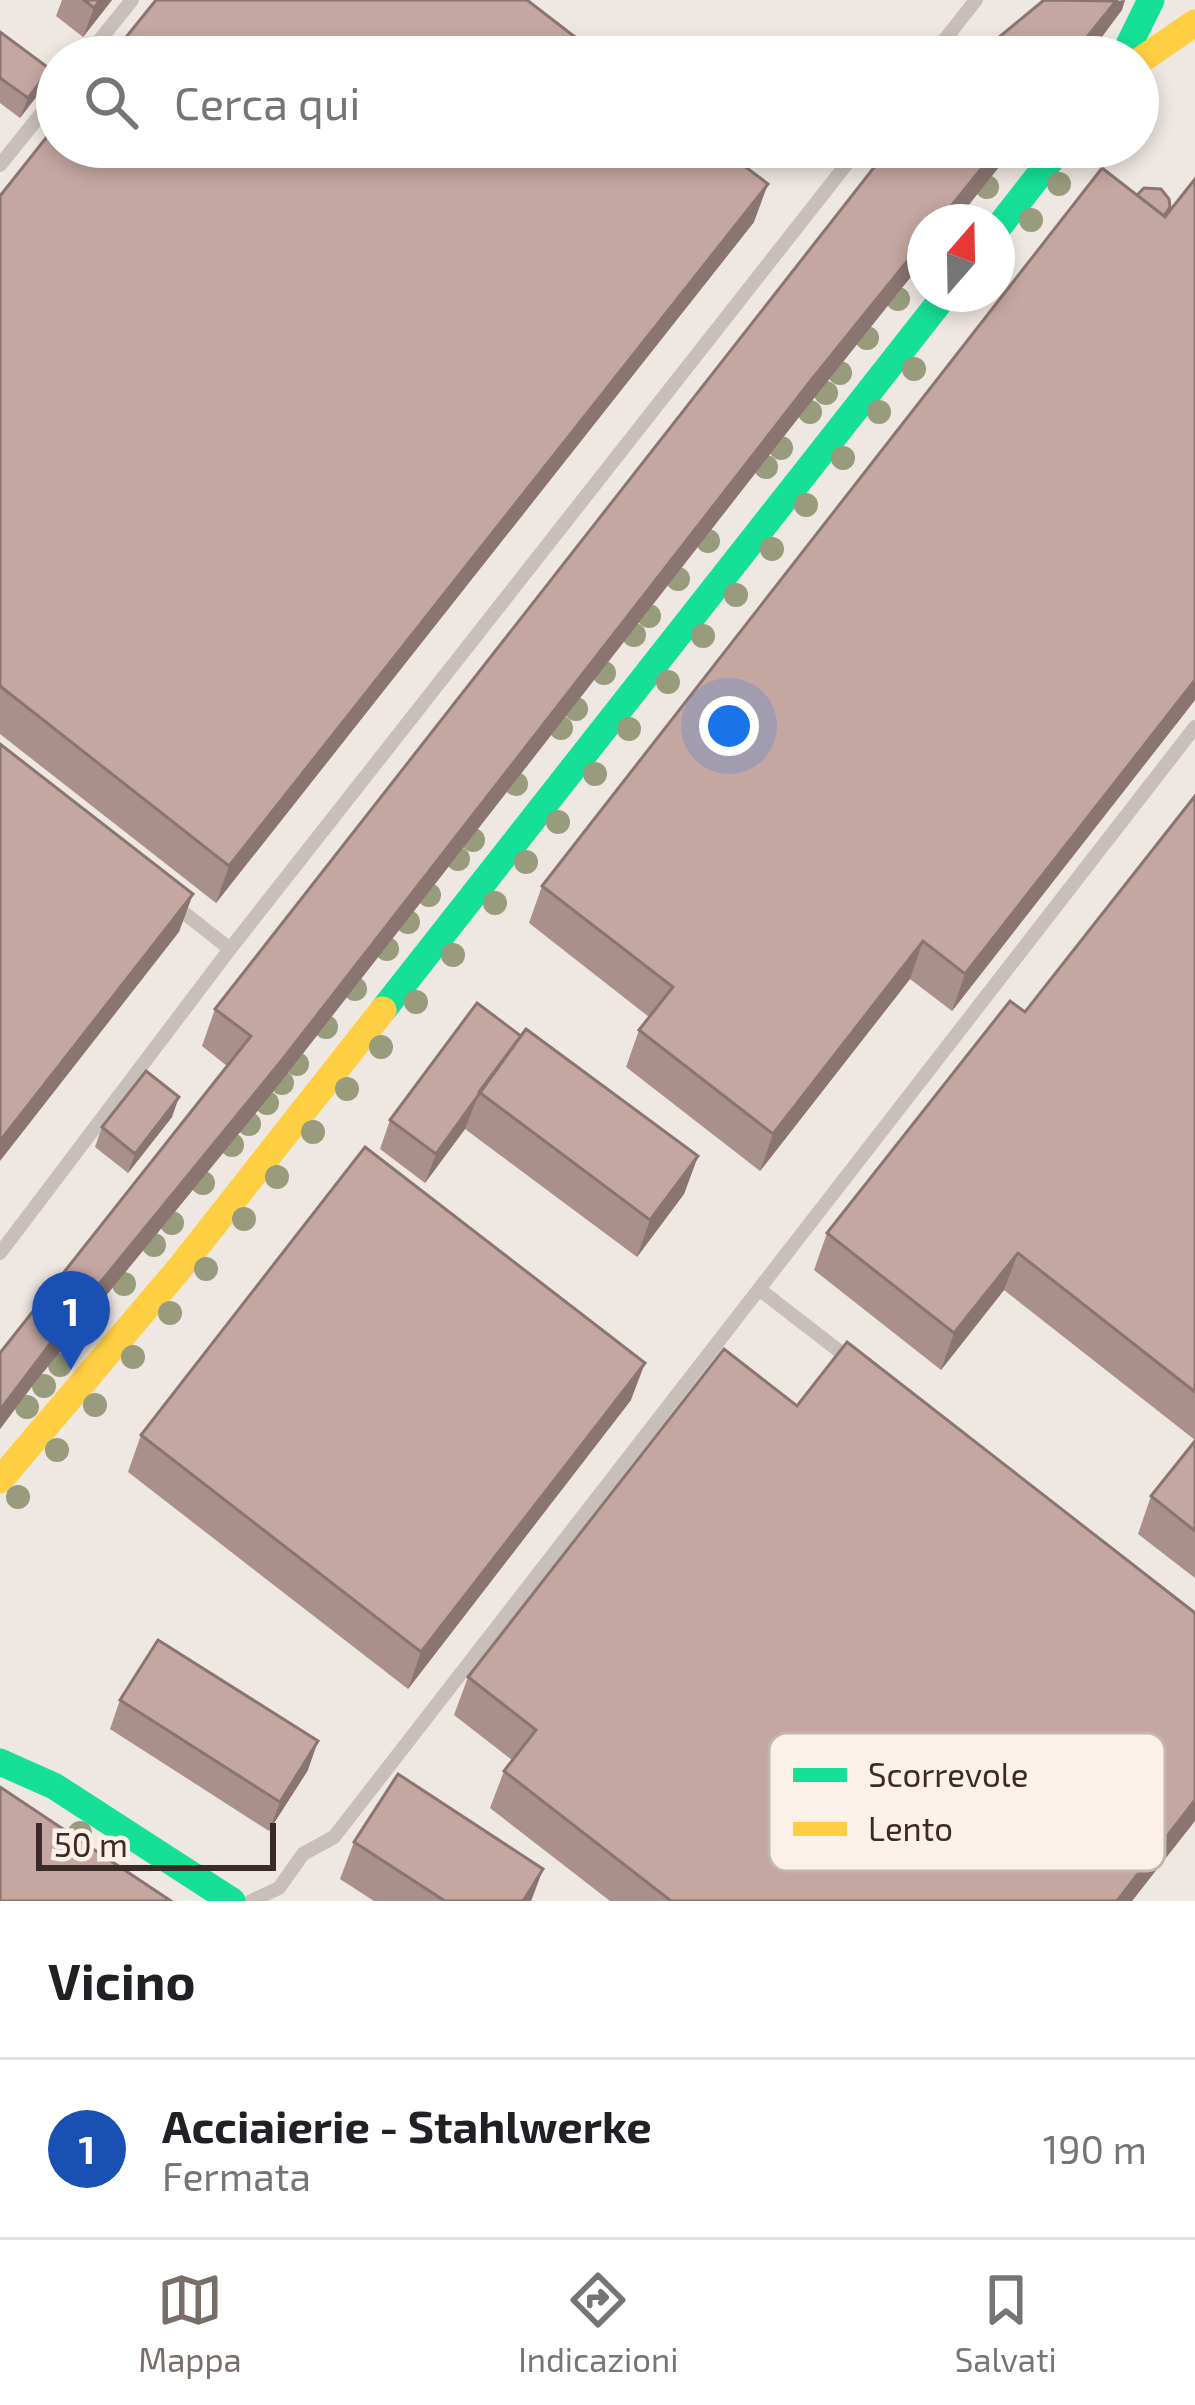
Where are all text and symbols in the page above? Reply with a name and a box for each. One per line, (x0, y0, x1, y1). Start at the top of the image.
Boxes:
search box (36, 36, 1159, 168)
icon: search (78, 69, 144, 135)
text: Cerca qui (174, 75, 360, 129)
north arrow (907, 204, 1015, 312)
your location (699, 696, 759, 756)
pin: 1 (32, 1271, 110, 1370)
legend (769, 1733, 1165, 1871)
text: Scorrevole (868, 1754, 1028, 1794)
text: Lento (868, 1808, 953, 1848)
scale bar (36, 1817, 276, 1870)
text: 50 m (54, 1824, 128, 1864)
text: Vicino (48, 1949, 196, 2010)
text: Acciaierie - Stahlwerke (162, 2098, 652, 2152)
text: 1 (79, 2125, 95, 2172)
text: 190 m (1043, 2125, 1147, 2172)
text: Fermata (162, 2152, 311, 2199)
tab: Mappa (138, 2267, 242, 2379)
tab: Indicazioni (518, 2267, 678, 2379)
tab: Salvati (955, 2267, 1057, 2379)

